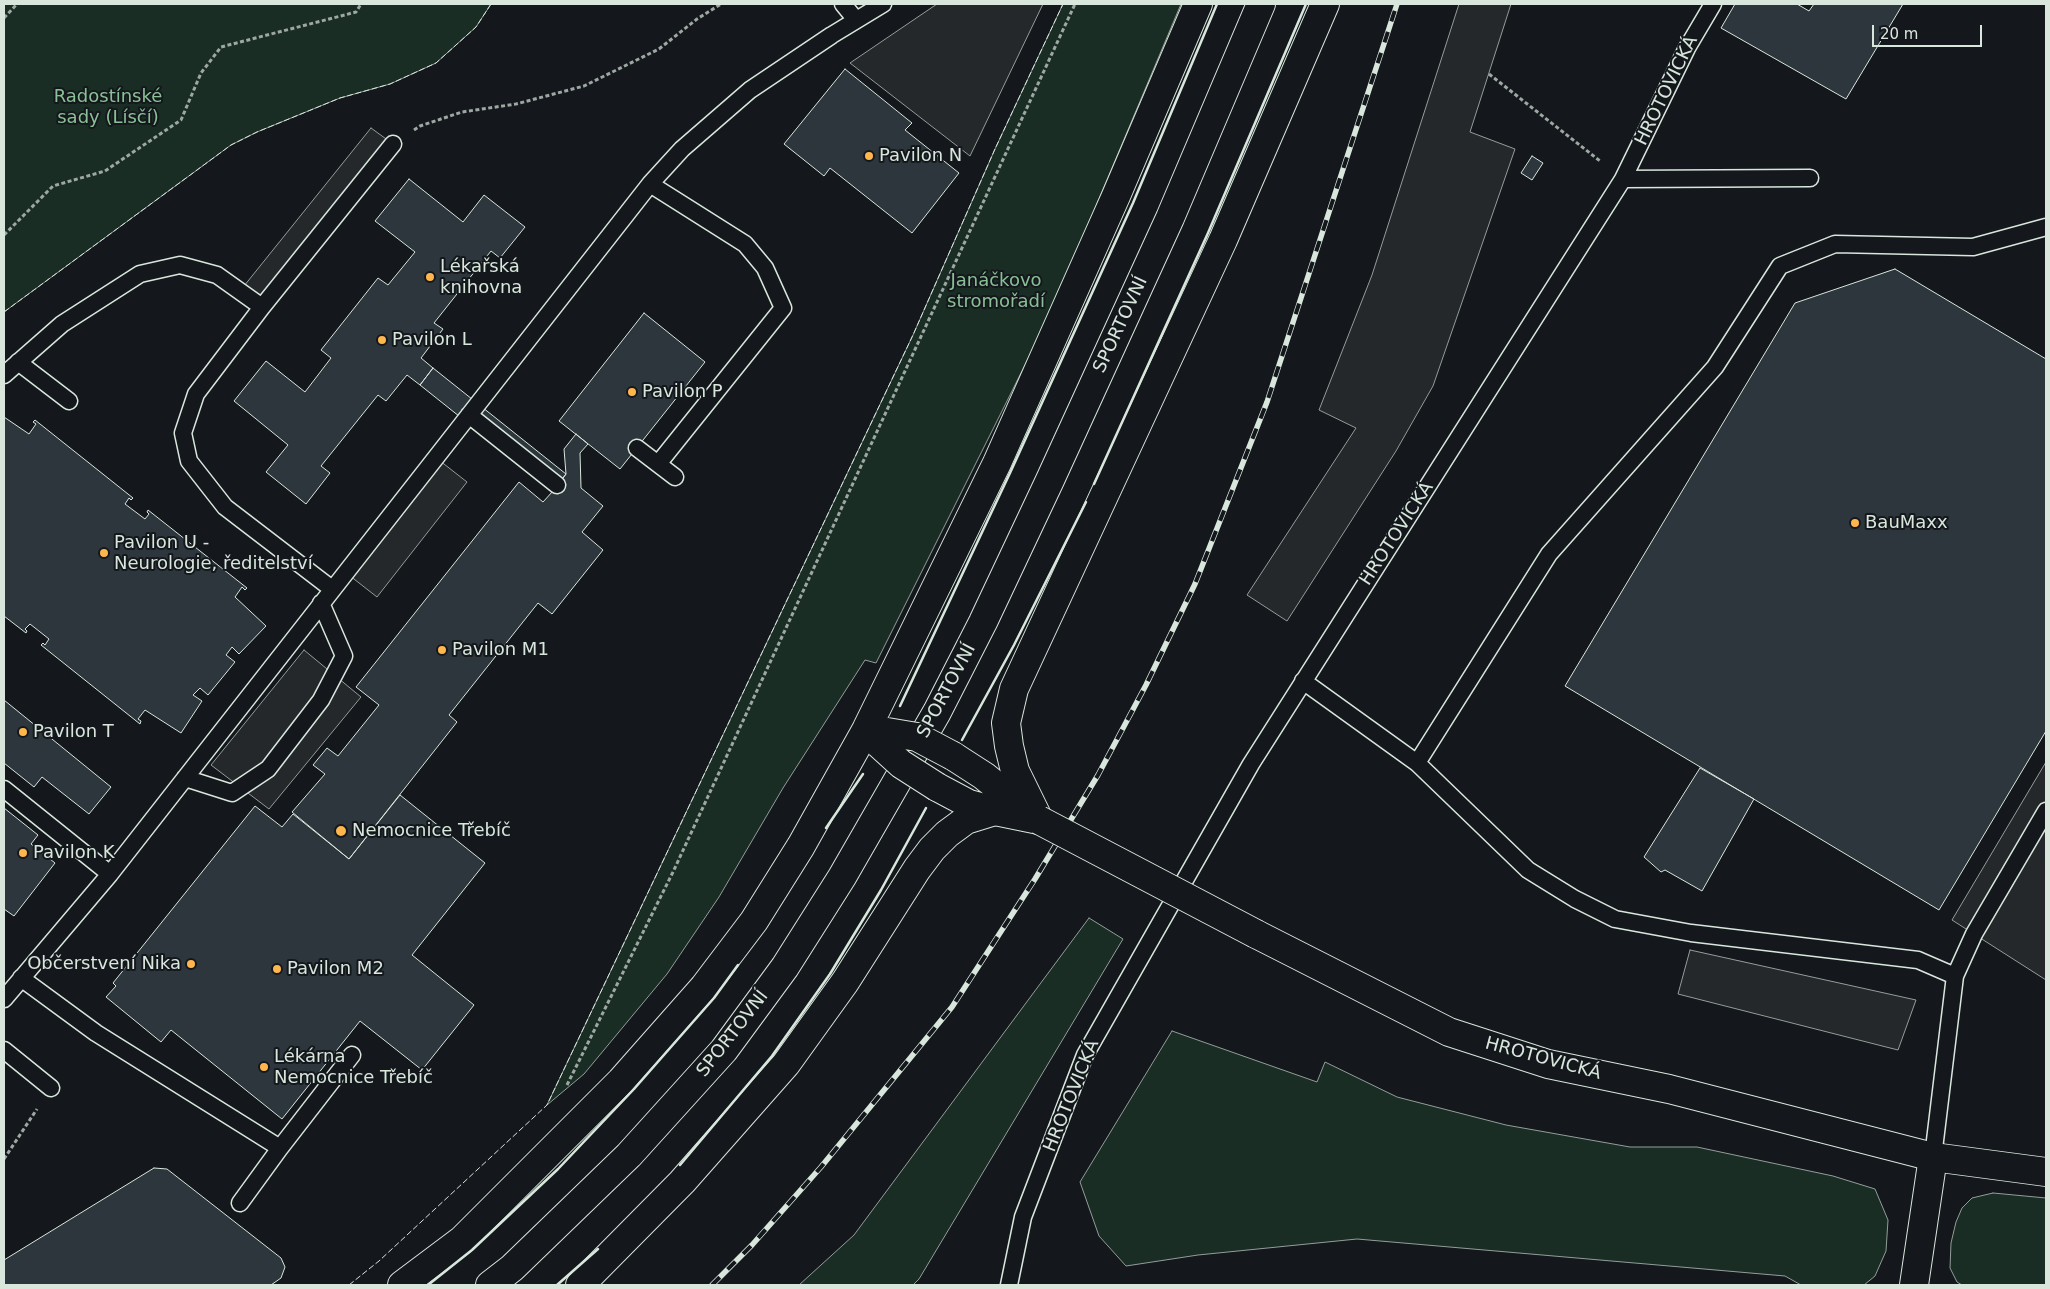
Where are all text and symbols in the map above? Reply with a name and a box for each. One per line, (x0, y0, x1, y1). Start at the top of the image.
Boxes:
scale bar (1875, 15, 1985, 47)
text: 20 m (1880, 25, 1918, 43)
street label: HROTOVICKÁ (1631, 33, 1703, 149)
park label: Radostínské sady (Lísčí) (54, 86, 162, 128)
place label: Pavilon N (879, 145, 962, 167)
marker: Pavilon N (863, 150, 875, 162)
place label: Lékařská knihovna (440, 256, 522, 298)
park label: Janáčkovo stromořadí (947, 270, 1045, 312)
marker: Lékařská knihovna (424, 271, 436, 283)
street label: SPORTOVNÍ (1089, 273, 1153, 377)
place label: Pavilon L (392, 329, 472, 351)
marker: Pavilon L (376, 334, 388, 346)
place label: Pavilon P (642, 381, 723, 403)
marker: Pavilon P (626, 386, 638, 398)
street label: HROTOVICKÁ (1356, 478, 1438, 590)
place label: BauMaxx (1865, 512, 1948, 534)
marker: BauMaxx (1849, 517, 1861, 529)
place label: Pavilon U - Neurologie, ředitelství (114, 532, 313, 574)
marker: Pavilon U - Neurologie, ředitelství (98, 547, 110, 559)
place label: Pavilon M1 (452, 639, 549, 661)
street label: SPORTOVNÍ (913, 640, 981, 742)
marker: Pavilon M1 (436, 644, 448, 656)
place label: Pavilon T (33, 721, 114, 743)
marker: Pavilon T (17, 726, 29, 738)
place label: Nemocnice Třebíč (352, 820, 511, 842)
marker: Nemocnice Třebíč (334, 824, 348, 838)
place label: Pavilon K (33, 842, 115, 864)
marker: Pavilon K (17, 847, 29, 859)
place label: Občerstvení Nika (27, 953, 181, 975)
marker: Občerstvení Nika (185, 958, 197, 970)
place label: Pavilon M2 (287, 958, 384, 980)
marker: Pavilon M2 (271, 963, 283, 975)
street label: SPORTOVNÍ (693, 987, 773, 1081)
street label: HROTOVICKÁ (1483, 1033, 1603, 1085)
street label: HROTOVICKÁ (1040, 1037, 1104, 1155)
place label: Lékárna Nemocnice Třebíč (274, 1046, 433, 1088)
marker: Lékárna Nemocnice Třebíč (258, 1061, 270, 1073)

